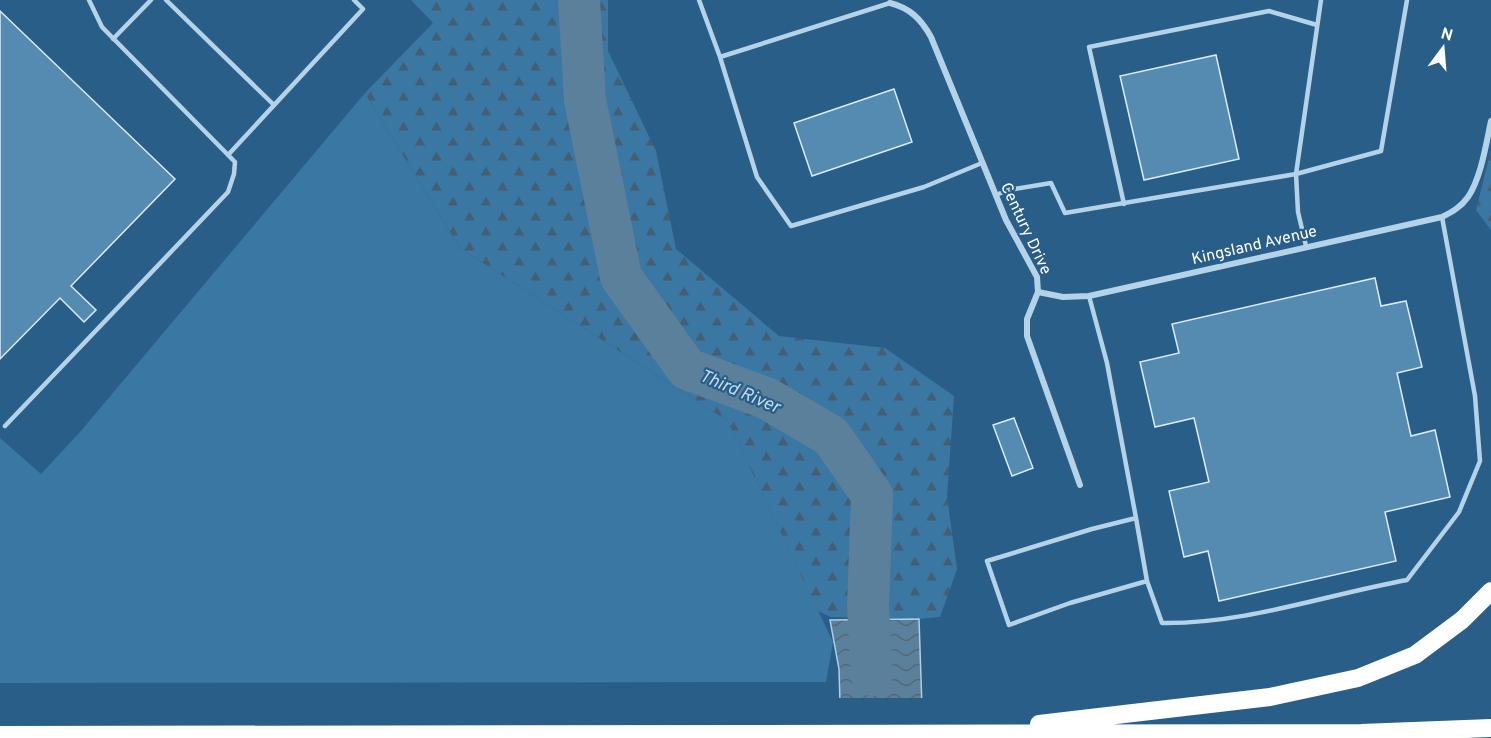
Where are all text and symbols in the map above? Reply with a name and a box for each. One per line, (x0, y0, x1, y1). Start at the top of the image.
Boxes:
north arrow (1413, 18, 1473, 78)
text: N (1438, 24, 1455, 47)
street label: Century Drive (995, 180, 1055, 278)
street label: Kingsland Avenue (1190, 222, 1319, 270)
water label: Third River (696, 365, 785, 420)

